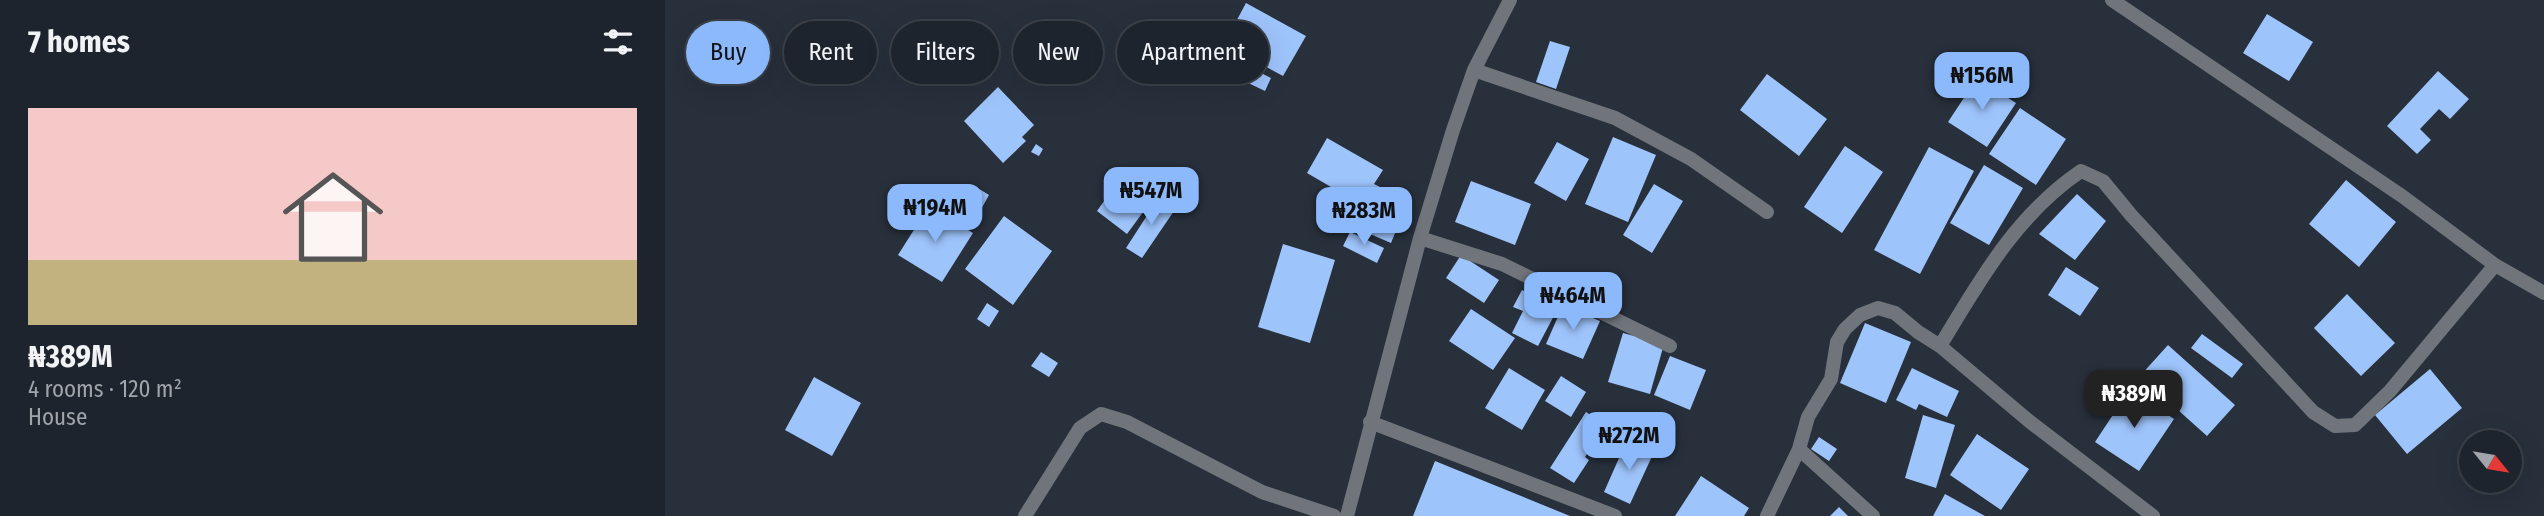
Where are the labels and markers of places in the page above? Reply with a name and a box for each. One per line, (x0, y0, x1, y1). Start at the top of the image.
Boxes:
pin: ₦156M (1933, 52, 2031, 112)
pin: ₦547M (1102, 168, 1200, 227)
pin: ₦194M (886, 184, 984, 244)
pin: ₦283M (1315, 188, 1413, 247)
pin: ₦464M (1524, 272, 1622, 332)
pin: ₦389M (2085, 370, 2183, 430)
pin: ₦272M (1580, 412, 1678, 472)

